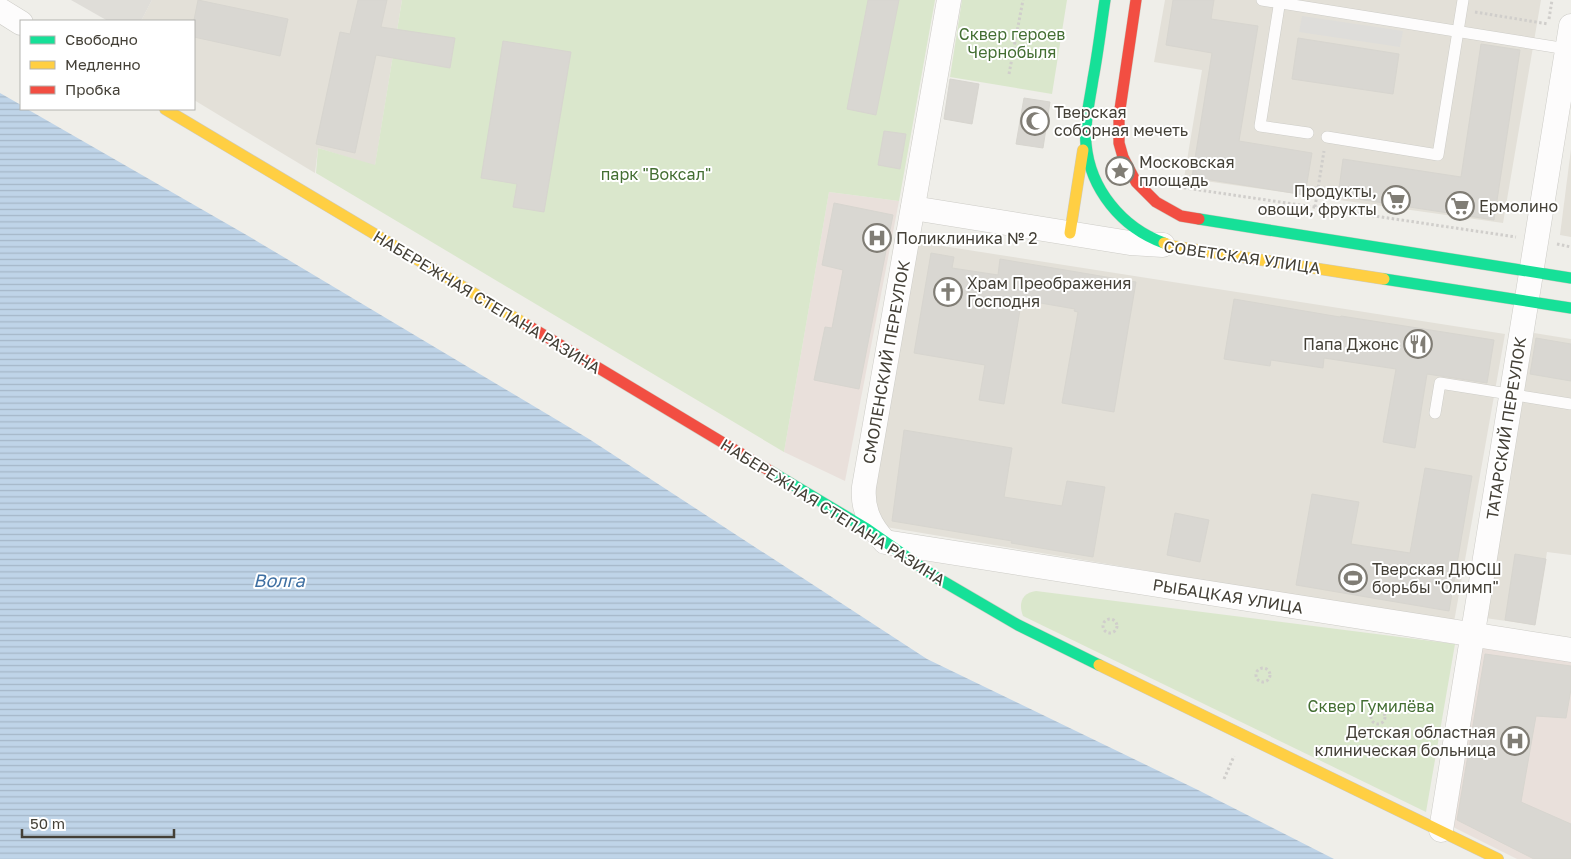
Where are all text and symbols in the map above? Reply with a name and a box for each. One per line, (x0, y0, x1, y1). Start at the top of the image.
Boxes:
legend (20, 20, 195, 110)
park label: Сквер героев Чернобыля (959, 24, 1065, 62)
text: Свободно (65, 30, 138, 48)
text: Медленно (65, 55, 141, 73)
text: Пробка (65, 80, 120, 98)
place label: Тверская соборная мечеть (1054, 102, 1188, 140)
mosque icon: Тверская соборная мечеть (1020, 106, 1050, 136)
place label: Московская площадь (1139, 152, 1235, 190)
place icon: Московская площадь (1105, 156, 1135, 186)
park label: парк "Воксал" (601, 164, 711, 184)
place label: Продукты, овощи, фрукты (1258, 181, 1377, 219)
supermarket icon: Продукты, овощи, фрукты (1381, 185, 1411, 215)
supermarket icon: Ермолино (1445, 191, 1475, 221)
place label: Ермолино (1479, 196, 1558, 216)
hospital icon: Поликлиника № 2 (862, 223, 892, 253)
street label: НАБЕРЕЖНАЯ СТЕПАНА РАЗИНА (370, 226, 604, 378)
place label: Поликлиника № 2 (896, 228, 1038, 248)
street label: СОВЕТСКАЯ УЛИЦА (1162, 236, 1322, 278)
street label: СМОЛЕНСКИЙ ПЕРЕУЛОК (858, 259, 914, 465)
place label: Храм Преображения Господня (967, 273, 1131, 311)
church icon: Храм Преображения Господня (933, 277, 963, 307)
restaurant icon: Папа Джонс (1403, 329, 1433, 359)
place label: Папа Джонс (1303, 334, 1399, 354)
street label: ТАТАРСКИЙ ПЕРЕУЛОК (1482, 335, 1530, 521)
street label: НАБЕРЕЖНАЯ СТЕПАНА РАЗИНА (717, 434, 949, 590)
place label: Тверская ДЮСШ борьбы "Олимп" (1372, 559, 1502, 597)
sports icon: Тверская ДЮСШ борьбы "Олимп" (1338, 563, 1368, 593)
water label: Волга (253, 569, 305, 591)
street label: РЫБАЦКАЯ УЛИЦА (1151, 574, 1305, 618)
park label: Сквер Гумилёва (1308, 696, 1434, 716)
place label: Детская областная клиническая больница (1314, 722, 1496, 760)
hospital icon: Детская областная клиническая больница (1500, 726, 1530, 756)
scale bar (22, 806, 175, 838)
text: 50 m (30, 814, 65, 832)

